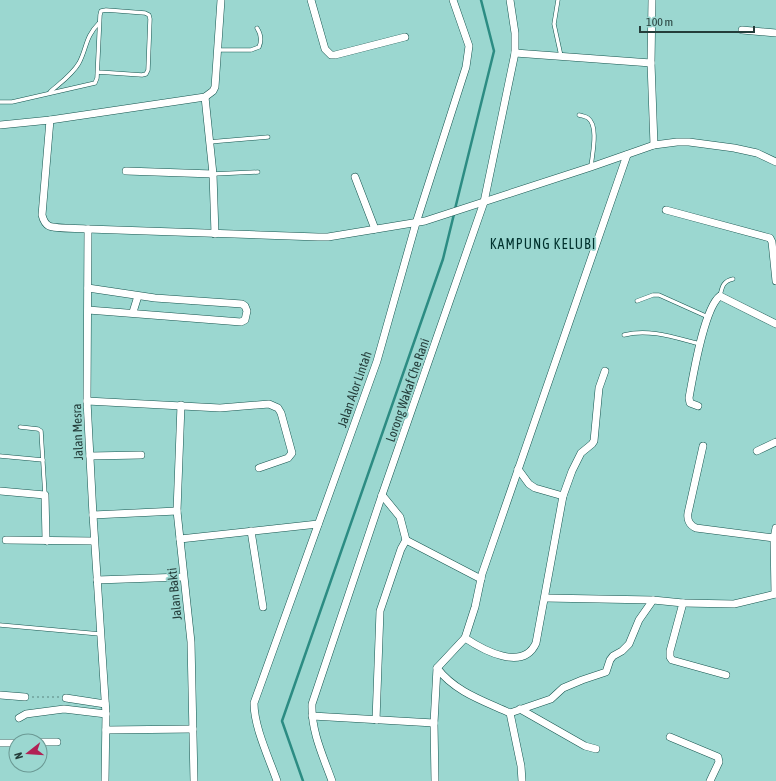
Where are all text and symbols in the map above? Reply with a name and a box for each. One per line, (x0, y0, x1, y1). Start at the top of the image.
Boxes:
scale bar (640, 8, 754, 34)
text: 100 m (646, 15, 673, 29)
district label: KAMPUNG KELUBI (490, 236, 596, 252)
street label: Lorong Wakaf Che Rani (383, 336, 432, 444)
street label: Jalan Alor Lintah (334, 349, 375, 429)
street label: Jalan Mesra (69, 403, 86, 461)
street label: Jalan Bakti (164, 567, 185, 621)
north arrow (8, 733, 48, 773)
text: N (12, 751, 25, 761)

